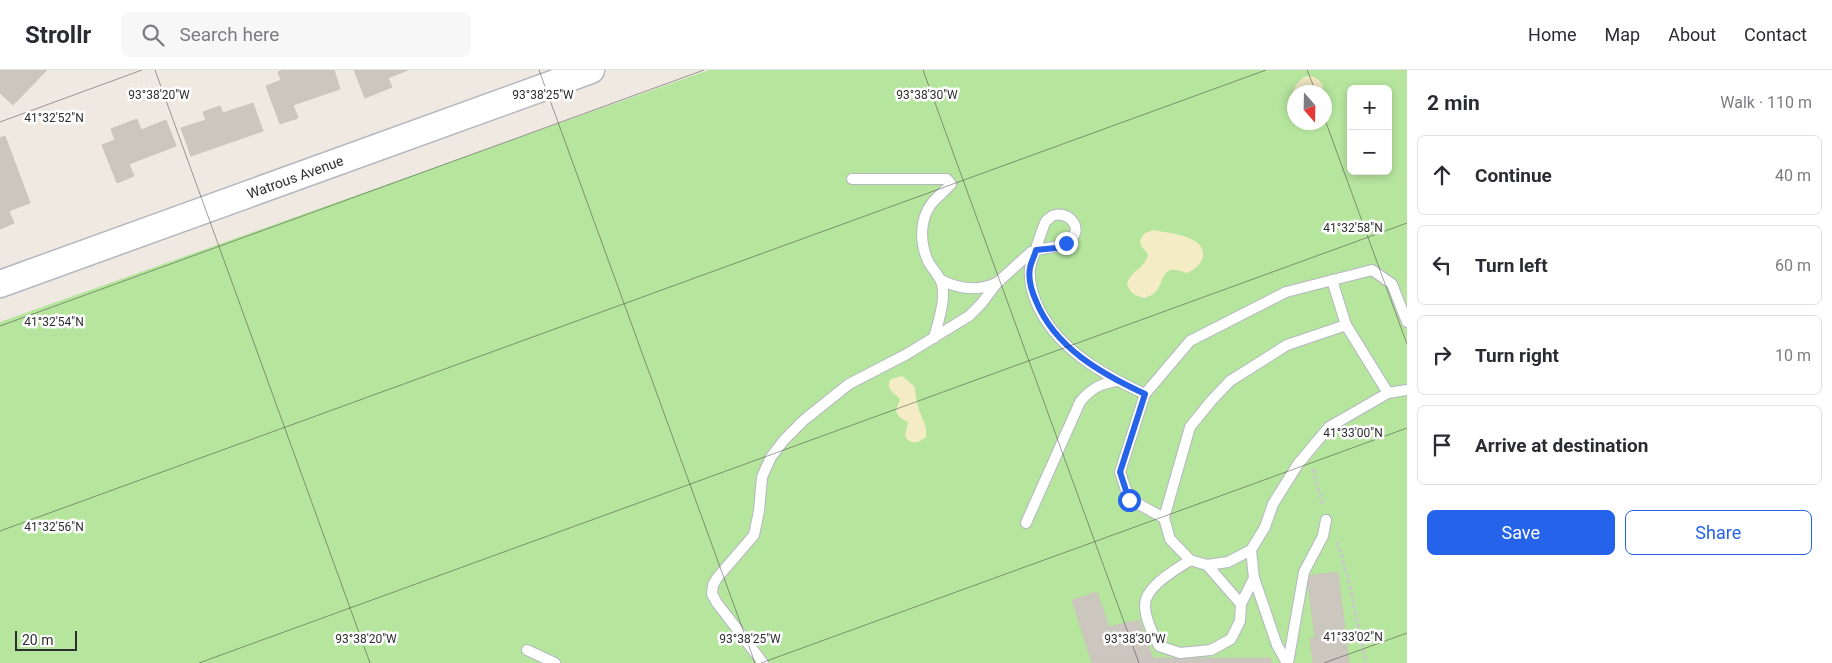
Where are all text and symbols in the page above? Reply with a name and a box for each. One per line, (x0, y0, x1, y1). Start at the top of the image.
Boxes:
search box (121, 12, 471, 57)
text: Strollr (25, 21, 91, 49)
icon: search (139, 21, 167, 49)
text: Search here (179, 23, 279, 46)
text: Home (1528, 24, 1577, 45)
text: Map (1605, 24, 1640, 45)
text: About (1668, 24, 1716, 45)
text: Contact (1744, 24, 1807, 45)
north arrow (1287, 85, 1332, 130)
map controls (1347, 85, 1392, 175)
button: + (1347, 85, 1392, 130)
text: 93°38'20"W (128, 88, 190, 102)
text: 93°38'25"W (512, 88, 574, 102)
text: 93°38'30"W (896, 88, 958, 102)
text: 2 min (1427, 91, 1480, 115)
text: Walk · 110 m (1720, 93, 1812, 112)
text: 41°32'52"N (24, 111, 84, 125)
button: − (1347, 130, 1392, 175)
street label: Watrous Avenue (245, 152, 346, 202)
icon: ahead (1428, 161, 1456, 189)
text: Continue (1475, 164, 1552, 187)
text: 40 m (1775, 166, 1811, 185)
text: 41°32'58"N (1323, 221, 1383, 235)
route end (1055, 232, 1078, 255)
icon: left (1428, 251, 1456, 279)
text: Turn left (1475, 254, 1548, 277)
text: 60 m (1775, 256, 1811, 275)
text: 41°32'54"N (24, 315, 84, 329)
icon: right (1428, 341, 1456, 369)
text: Turn right (1475, 344, 1559, 367)
text: 10 m (1775, 346, 1811, 365)
text: 41°33'00"N (1323, 426, 1383, 440)
icon: arrive (1428, 431, 1456, 459)
text: Arrive at destination (1475, 434, 1648, 457)
route start (1118, 489, 1141, 512)
button: Save (1427, 510, 1615, 555)
button: Share (1625, 510, 1812, 555)
text: 41°32'56"N (24, 520, 84, 534)
scale bar (15, 628, 78, 651)
text: 41°33'02"N (1323, 630, 1383, 644)
text: 20 m (22, 632, 54, 648)
text: 93°38'20"W (335, 632, 397, 646)
text: 93°38'25"W (719, 632, 781, 646)
text: 93°38'30"W (1104, 632, 1166, 646)

